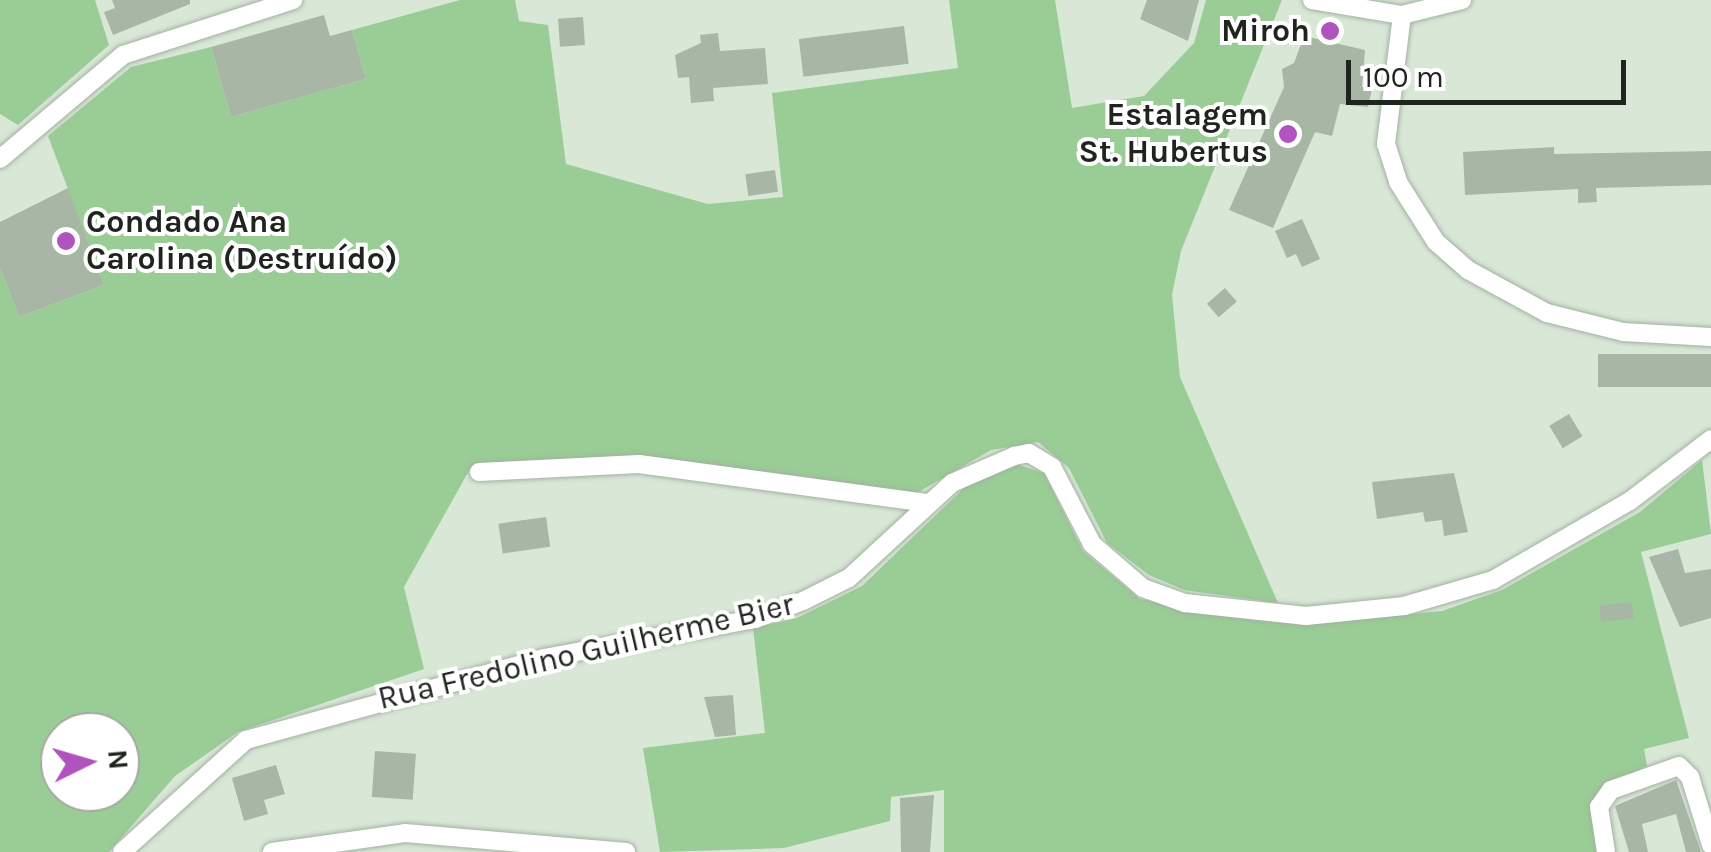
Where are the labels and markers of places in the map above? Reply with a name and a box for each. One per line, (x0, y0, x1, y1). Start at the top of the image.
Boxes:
place label: Miroh (1221, 12, 1310, 50)
marker: Miroh (1319, 20, 1341, 42)
place label: Estalagem St. Hubertus (1079, 97, 1268, 172)
marker: Estalagem St. Hubertus (1277, 123, 1299, 145)
place label: Condado Ana Carolina (Destruído) (86, 204, 398, 279)
marker: Condado Ana Carolina (Destruído) (55, 230, 77, 252)

